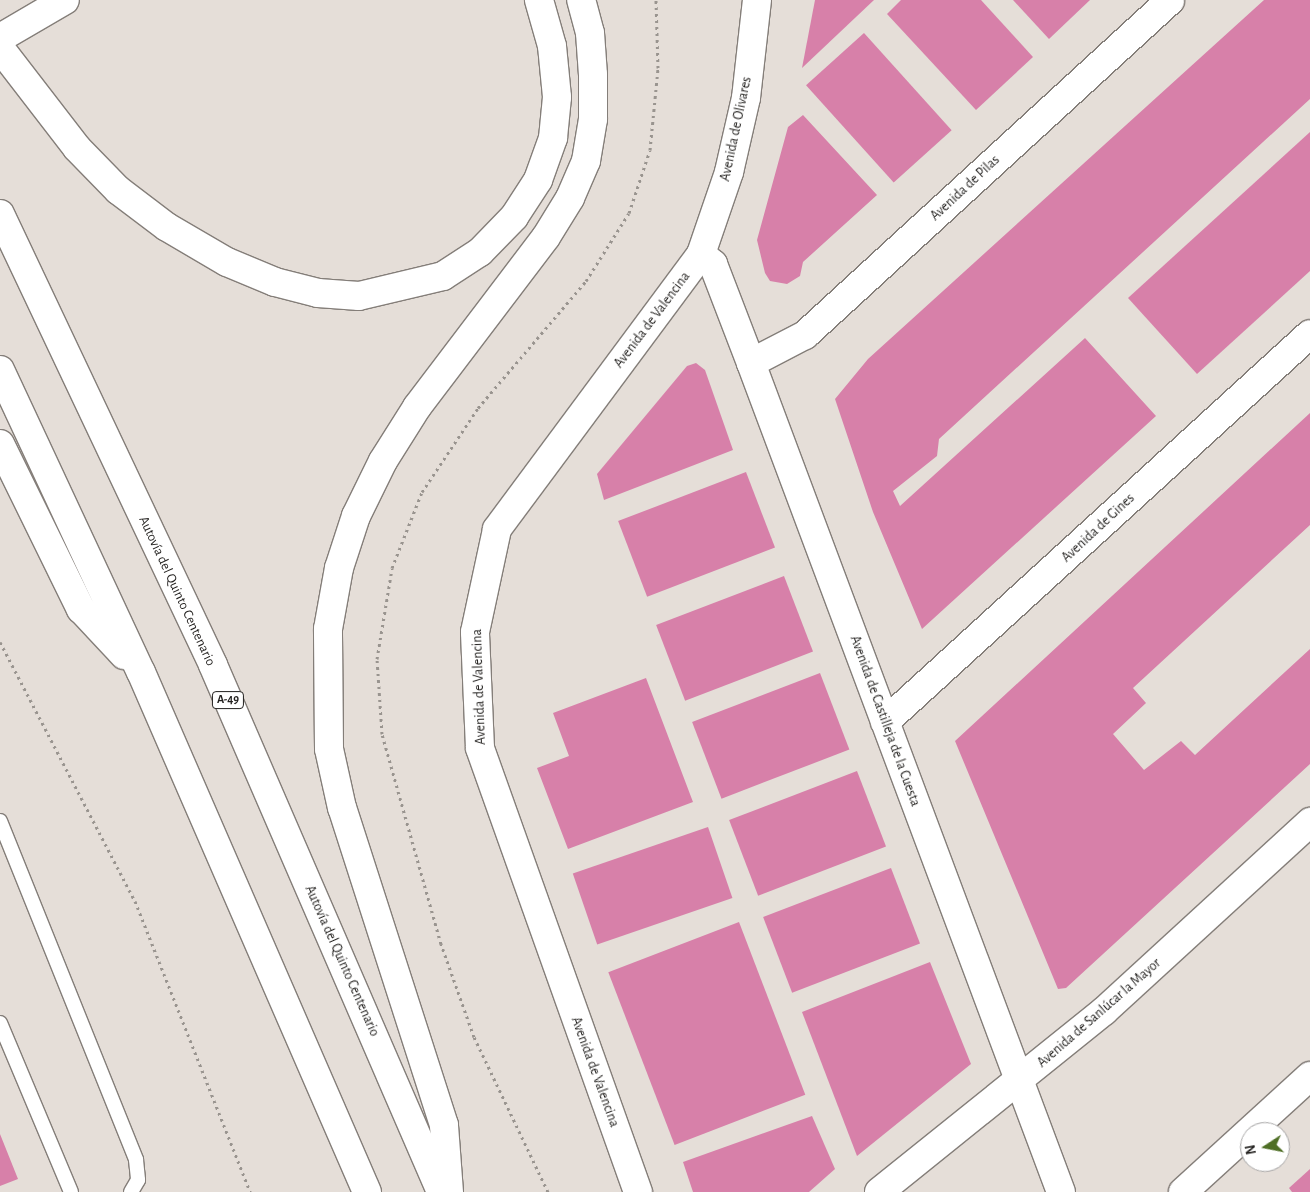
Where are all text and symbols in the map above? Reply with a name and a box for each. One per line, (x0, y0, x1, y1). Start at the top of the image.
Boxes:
street label: Avenida de Olivares (717, 75, 755, 183)
street label: Avenida de Pilas (927, 152, 1003, 224)
street label: Avenida de Valencina (610, 269, 694, 371)
street label: Avenida de Gines (1058, 490, 1138, 566)
street label: Autovía del Quinto Centenario (135, 513, 219, 669)
street label: Avenida de Valencina (469, 629, 489, 745)
street label: Avenida de Castilleja de la Cuesta (846, 633, 924, 809)
road number: A-49 (212, 690, 244, 710)
street label: Autovía del Quinto Centenario (301, 883, 383, 1039)
street label: Avenida de Sanlúcar la Mayor (1034, 955, 1164, 1071)
street label: Avenida de Valencina (567, 1015, 623, 1129)
north arrow (1240, 1122, 1290, 1172)
text: N (1243, 1144, 1259, 1156)

